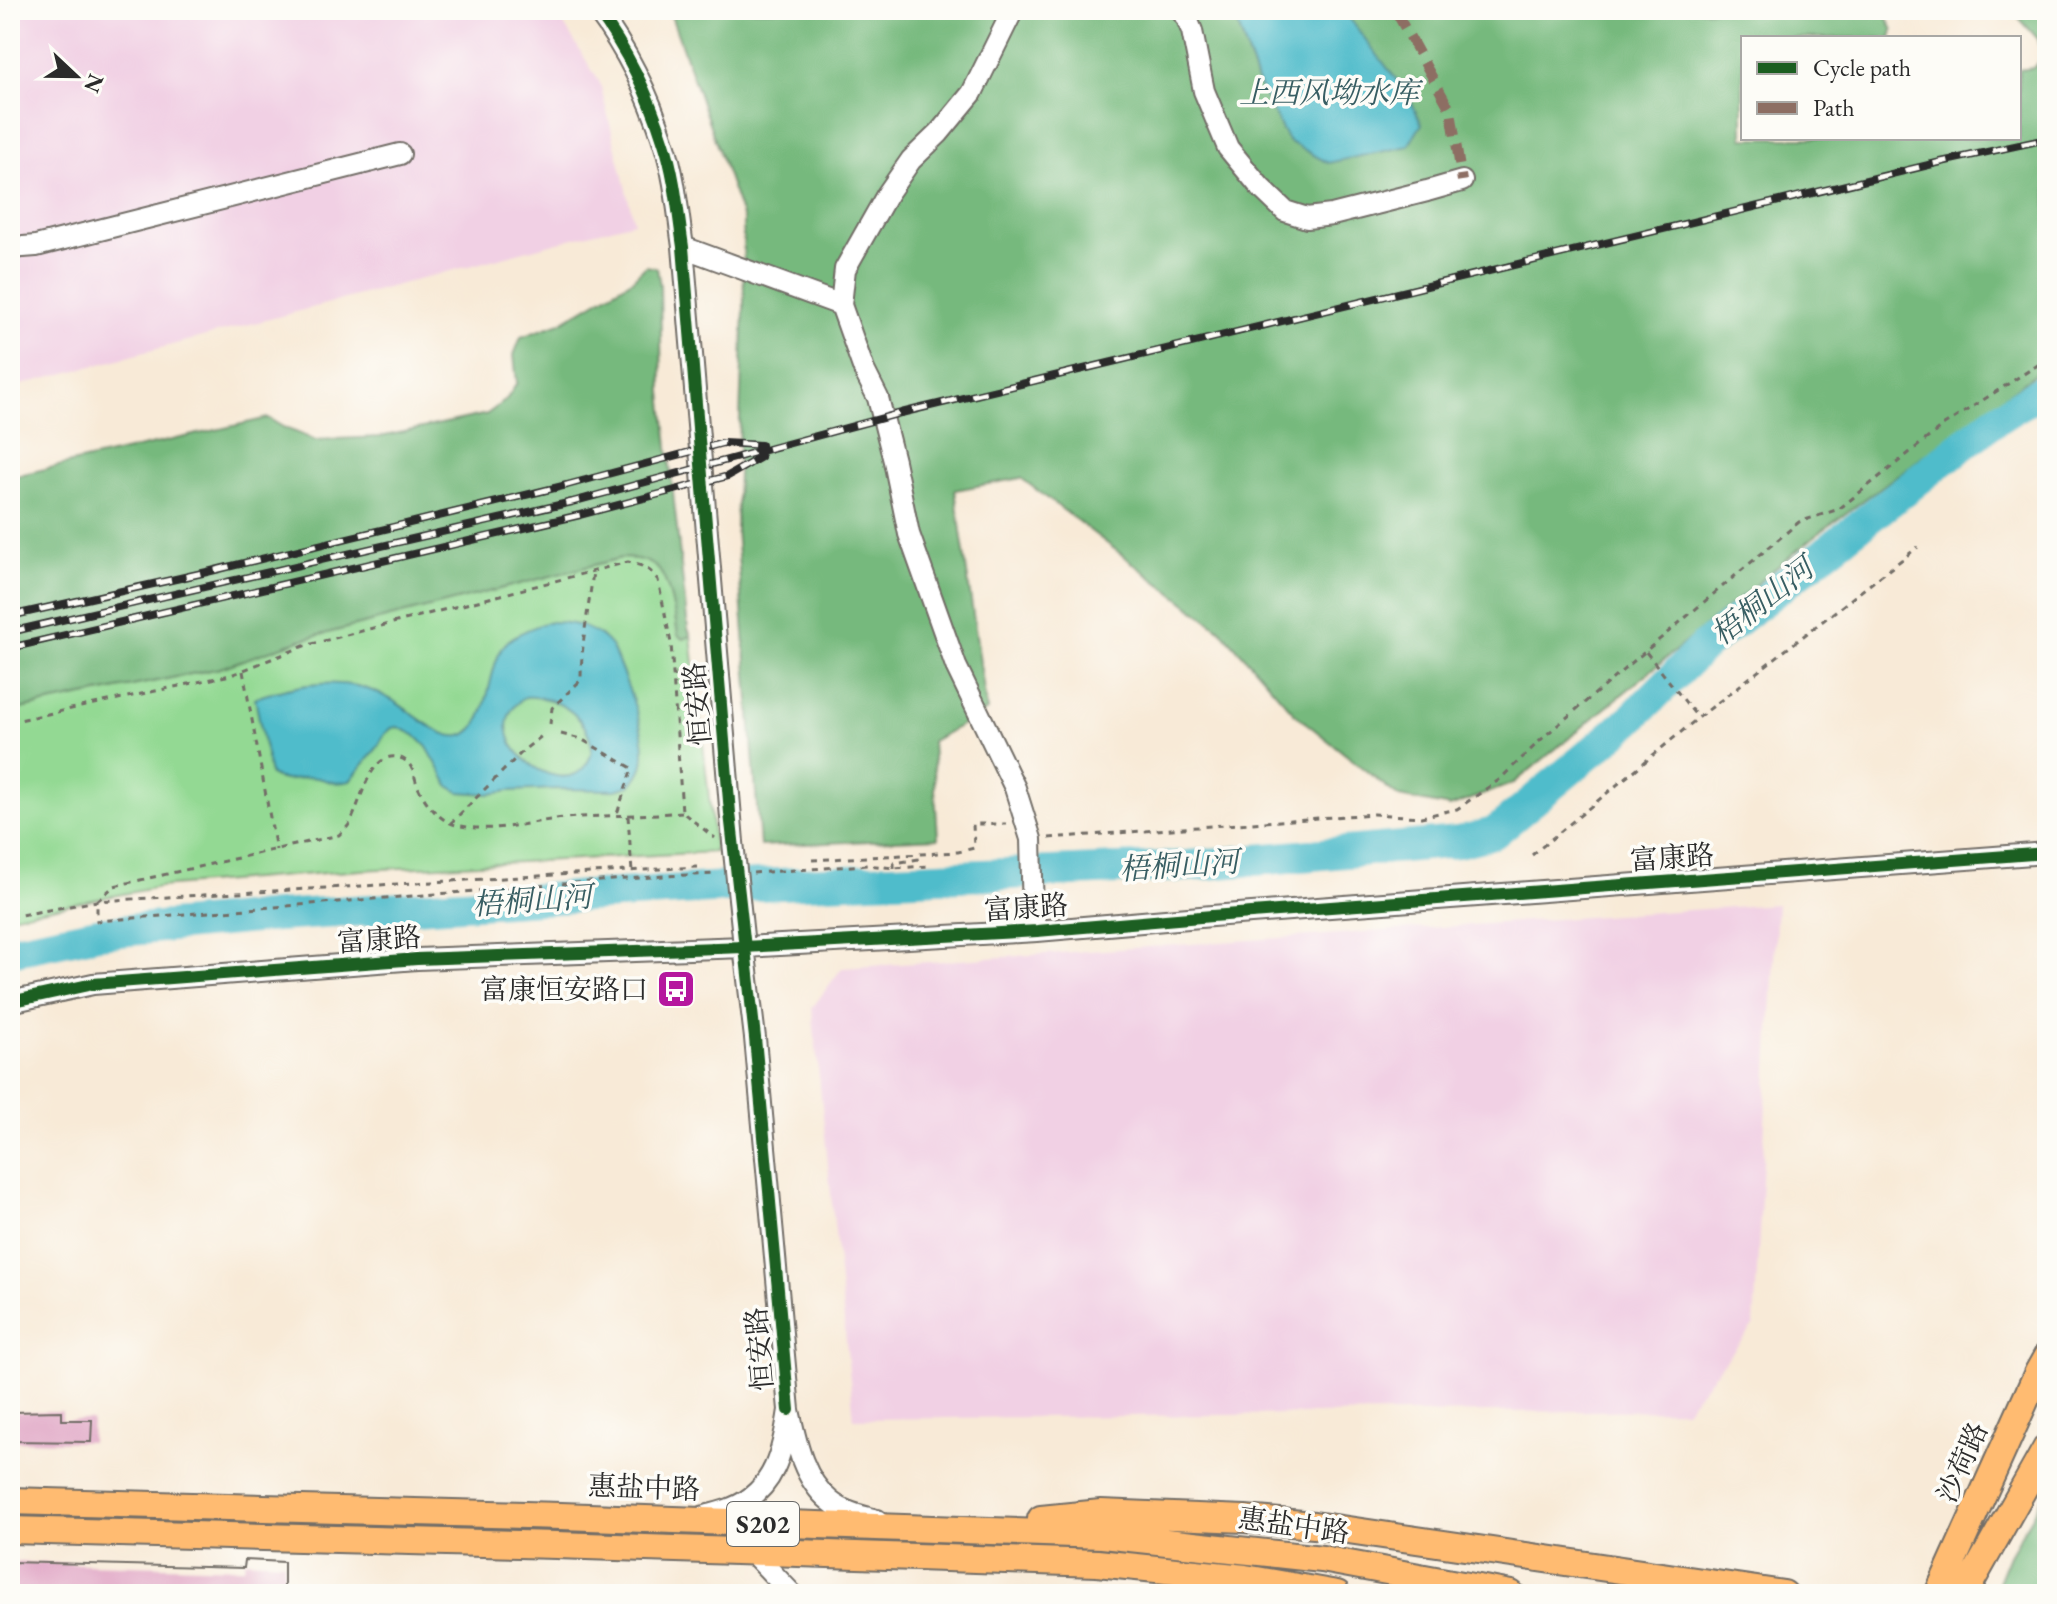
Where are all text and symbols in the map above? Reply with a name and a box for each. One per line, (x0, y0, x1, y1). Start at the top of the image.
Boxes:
north arrow (36, 36, 116, 116)
legend (1741, 36, 2021, 140)
text: Cycle path (1813, 52, 1911, 83)
text: N (77, 70, 111, 97)
water label: 上西风坳水库 (1239, 73, 1424, 112)
text: Path (1813, 92, 1855, 123)
water label: 梧桐山河 (1703, 546, 1825, 653)
street label: 恒安路 (675, 661, 719, 747)
street label: 富康路 (1629, 836, 1715, 878)
water label: 梧桐山河 (1118, 841, 1245, 889)
water label: 梧桐山河 (471, 876, 598, 924)
street label: 富康路 (983, 886, 1069, 928)
street label: 富康路 (336, 918, 422, 960)
bus stop icon: 富康恒安路口 (655, 968, 697, 1010)
place label: 富康恒安路口 (480, 971, 648, 1007)
street label: 恒安路 (737, 1306, 781, 1392)
street label: 沙荷路 (1928, 1416, 1996, 1508)
street label: 惠盐中路 (587, 1467, 701, 1507)
street label: 惠盐中路 (1236, 1499, 1352, 1551)
road number: S202 (727, 1502, 799, 1546)

